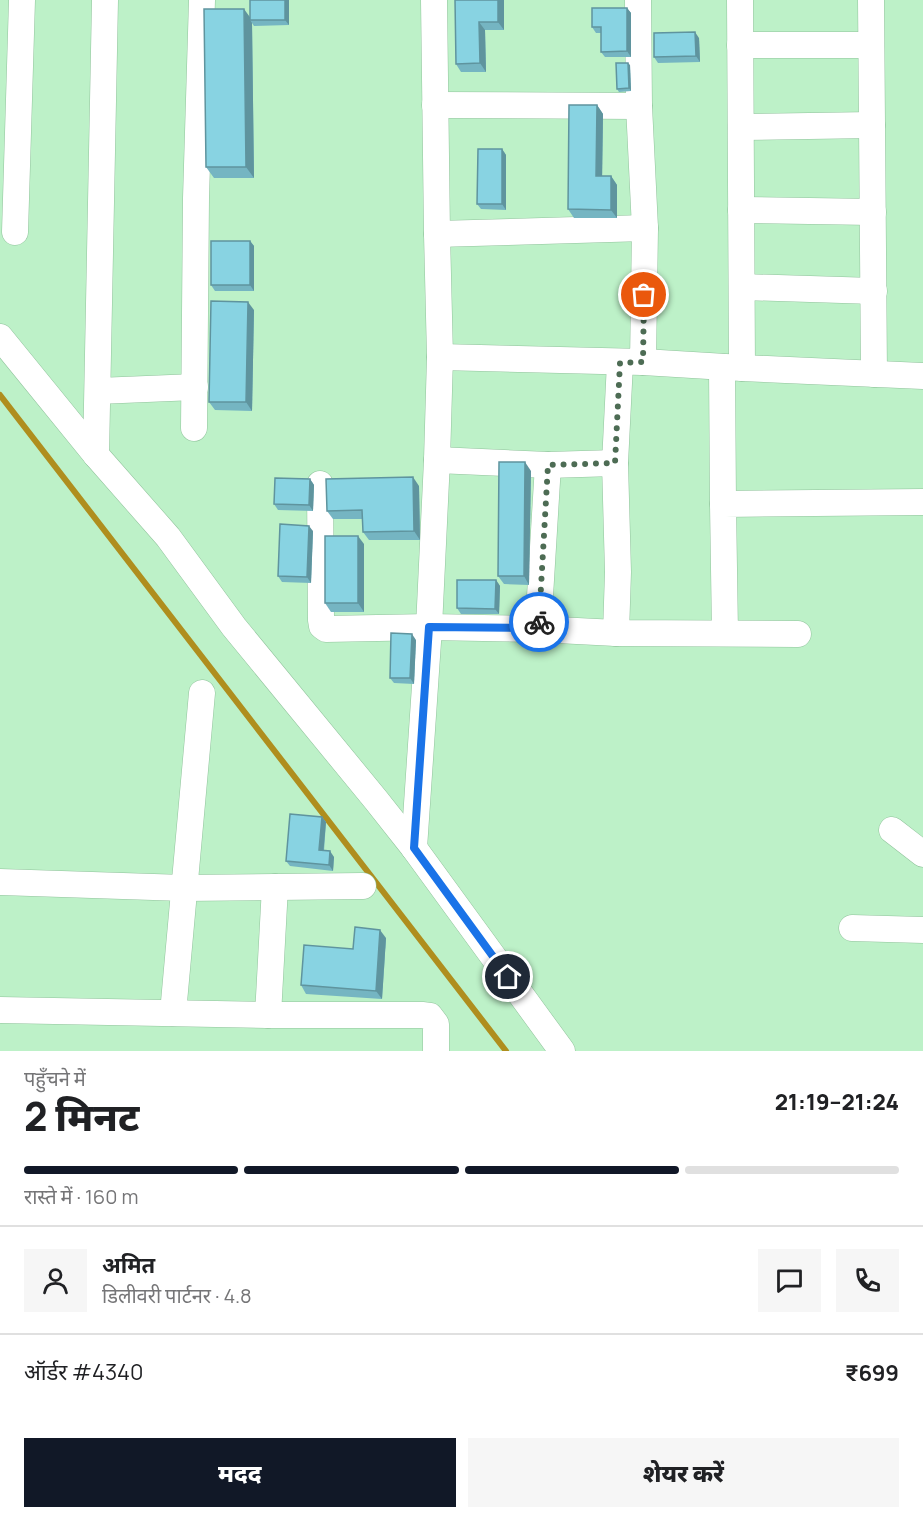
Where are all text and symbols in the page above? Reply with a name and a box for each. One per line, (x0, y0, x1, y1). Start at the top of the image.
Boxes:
pin (618, 269, 669, 320)
icon: bag (627, 278, 660, 311)
courier (509, 592, 569, 652)
icon: bike (523, 606, 556, 639)
pin (482, 951, 533, 1002)
icon: home (491, 960, 524, 993)
text: पहुँचने में (24, 1065, 86, 1092)
text: 21:19–21:24 (775, 1087, 899, 1117)
text: 2 मिनट (24, 1089, 139, 1143)
text: रास्ते में · 160 m (24, 1183, 138, 1210)
button: person (24, 1249, 87, 1312)
button: chat (758, 1249, 821, 1312)
button: phone (836, 1249, 899, 1312)
text: अमित (102, 1250, 155, 1280)
text: डिलीवरी पार्टनर · 4.8 (102, 1282, 252, 1309)
text: ऑर्डर #4340 (24, 1357, 143, 1387)
text: ₹699 (845, 1358, 899, 1388)
button: मदद (24, 1438, 456, 1507)
button: शेयर करें (468, 1438, 899, 1507)

